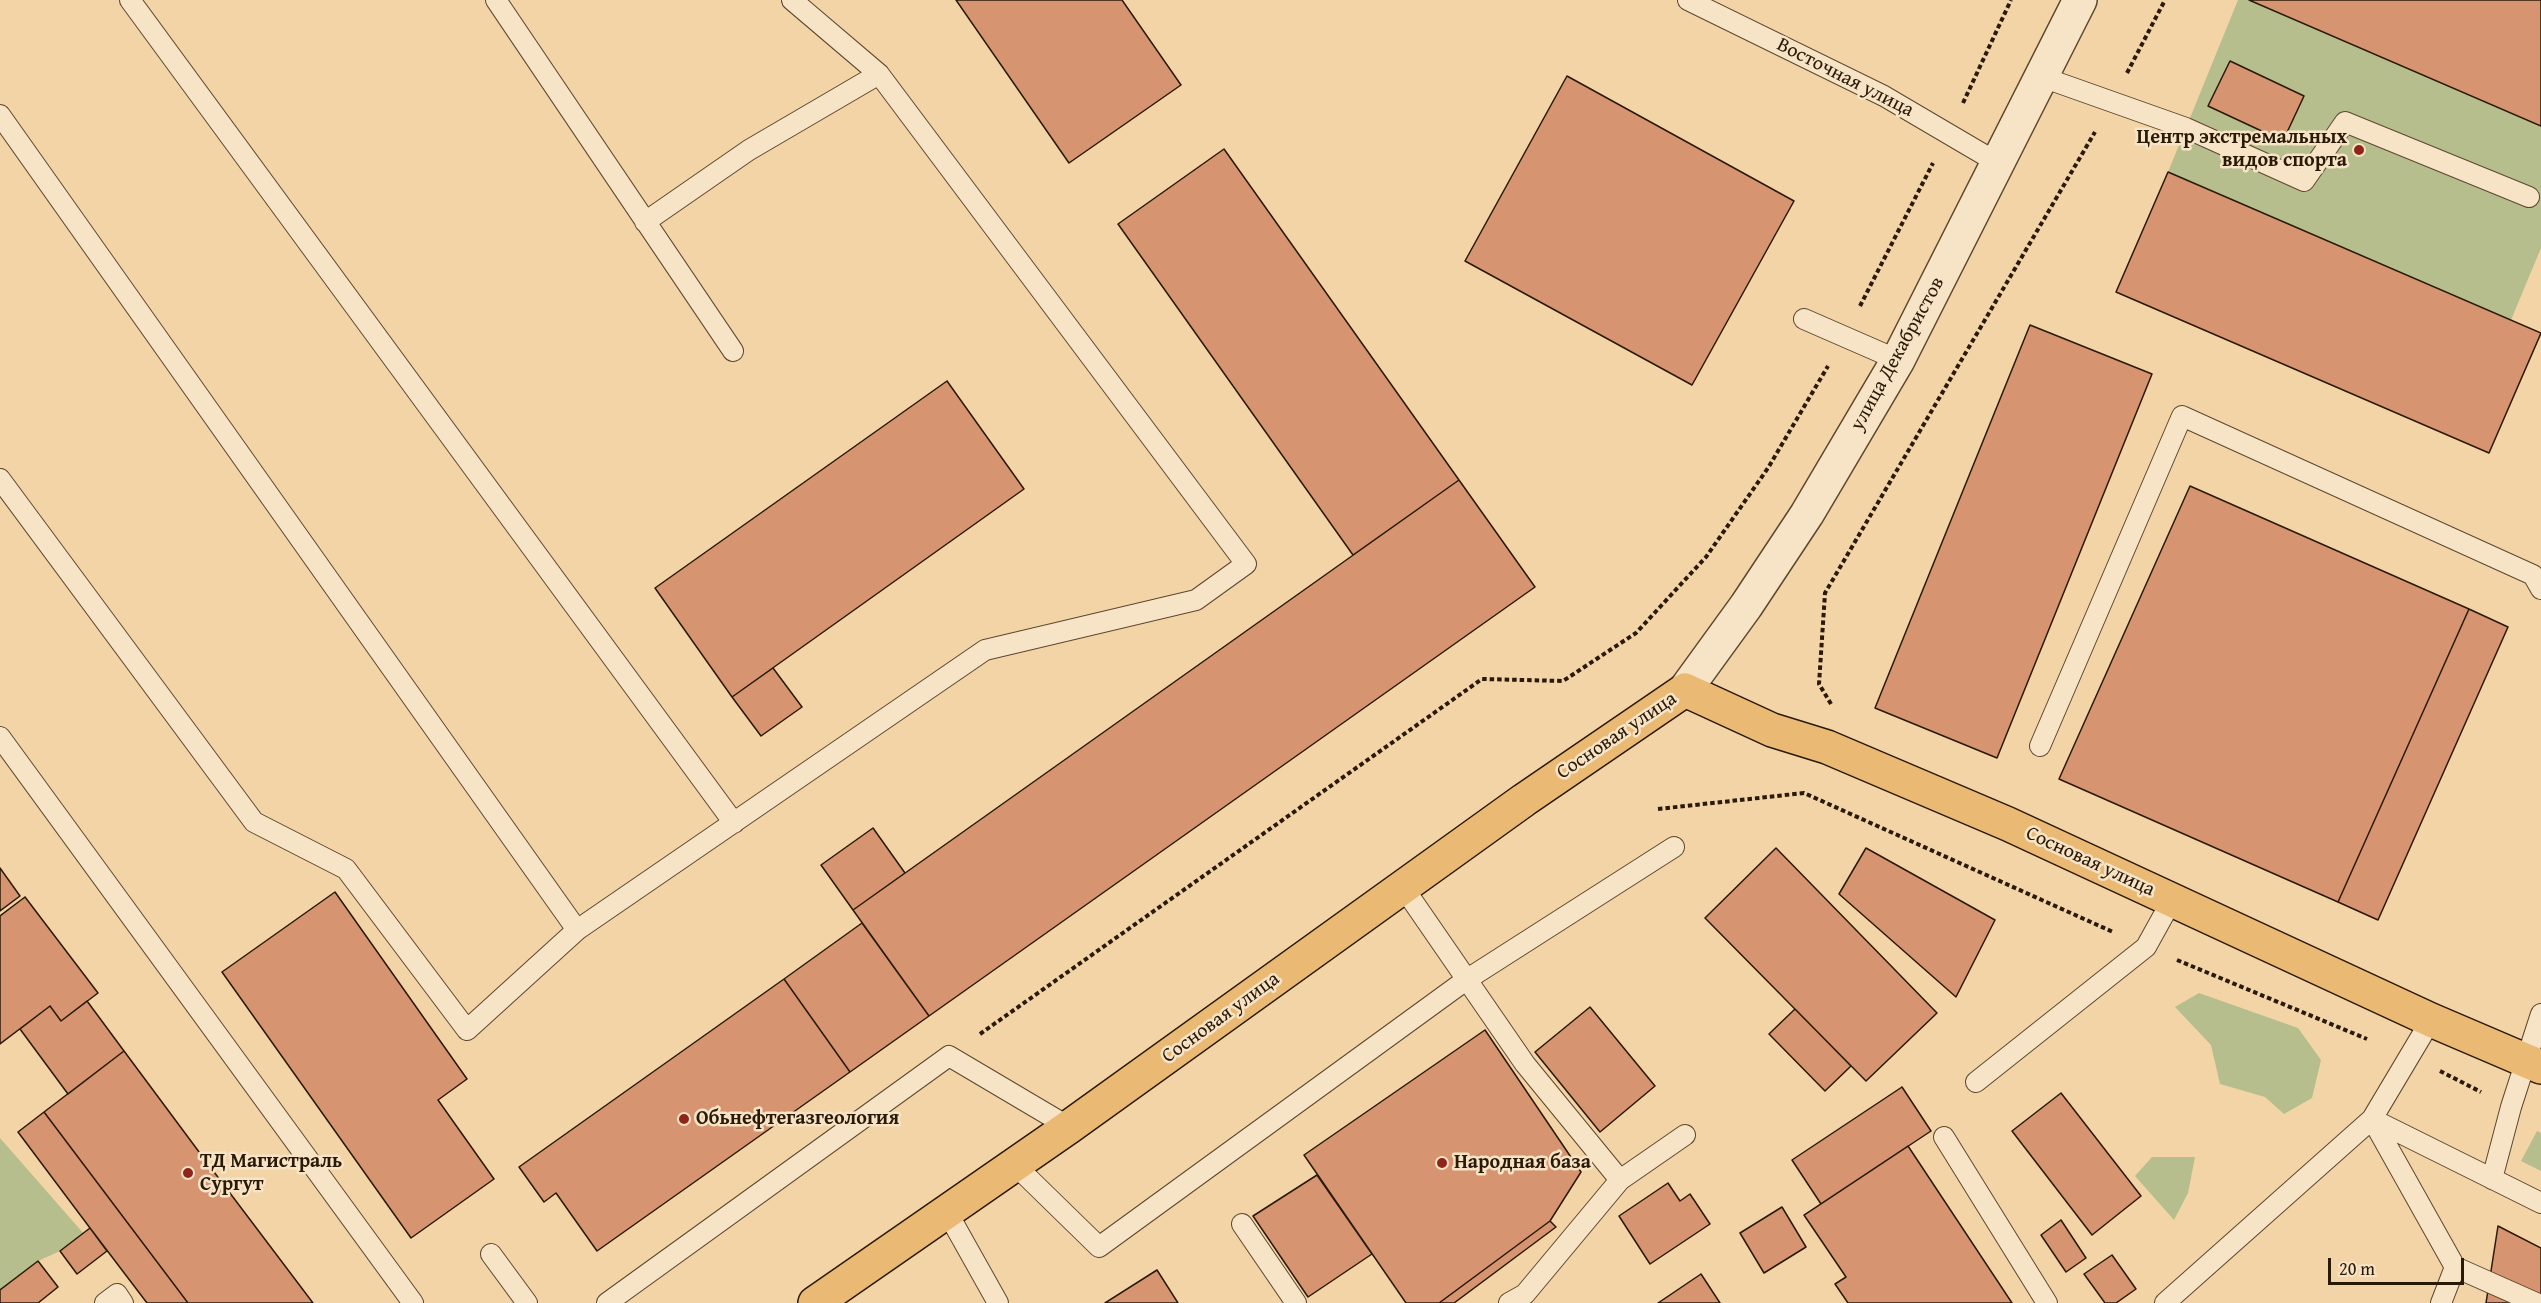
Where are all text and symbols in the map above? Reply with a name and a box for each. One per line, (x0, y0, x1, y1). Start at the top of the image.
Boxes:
street label: Восточная улица (1772, 33, 1918, 123)
place label: Центр экстремальных видов спорта (2137, 126, 2347, 173)
marker: Центр экстремальных видов спорта (2352, 143, 2366, 157)
street label: улица Декабристов (1846, 273, 1950, 435)
street label: Сосновая улица (1552, 687, 1682, 785)
street label: Сосновая улица (2022, 822, 2158, 902)
street label: Сосновая улица (1158, 967, 1284, 1069)
place label: Обьнефтегазгеология (696, 1107, 899, 1131)
marker: Обьнефтегазгеология (677, 1112, 691, 1126)
place label: ТД Магистраль Сургут (200, 1150, 342, 1197)
place label: Народная база (1454, 1151, 1591, 1175)
marker: Народная база (1435, 1156, 1449, 1170)
marker: ТД Магистраль Сургут (181, 1166, 195, 1180)
scale bar (2331, 1246, 2468, 1284)
text: 20 m (2339, 1255, 2375, 1282)

